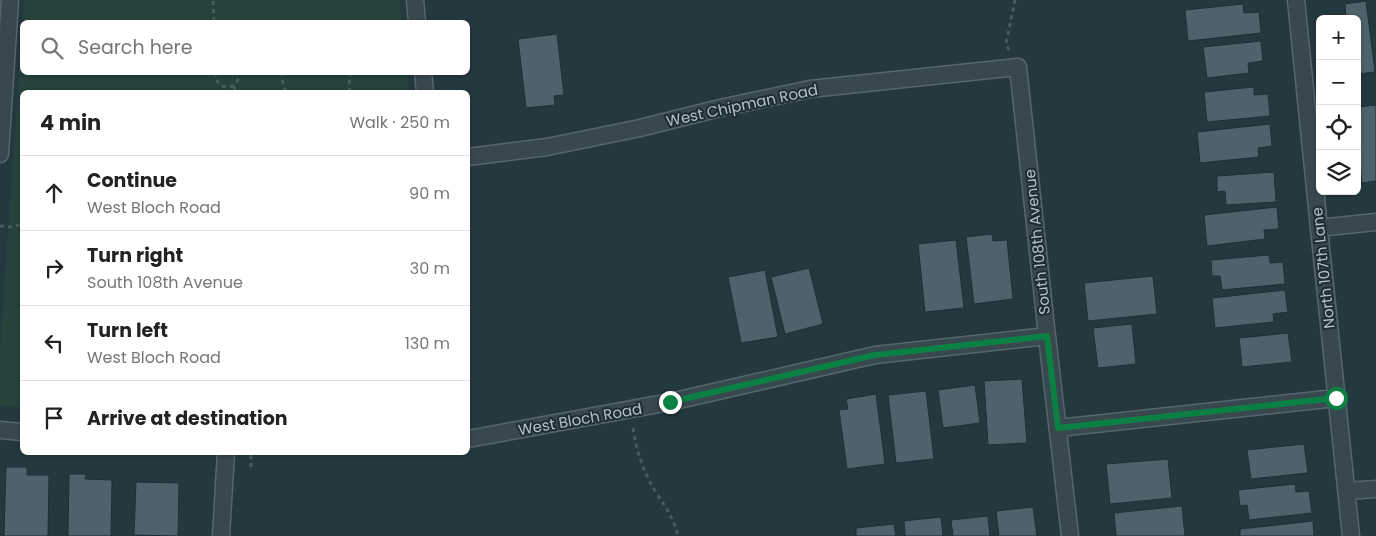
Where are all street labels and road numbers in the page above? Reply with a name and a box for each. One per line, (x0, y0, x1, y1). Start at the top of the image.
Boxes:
street label: West Chipman Road (664, 79, 820, 131)
street label: South 108th Avenue (1019, 168, 1055, 316)
street label: North 107th Lane (1306, 206, 1340, 330)
street label: West Bloch Road (516, 398, 644, 440)

